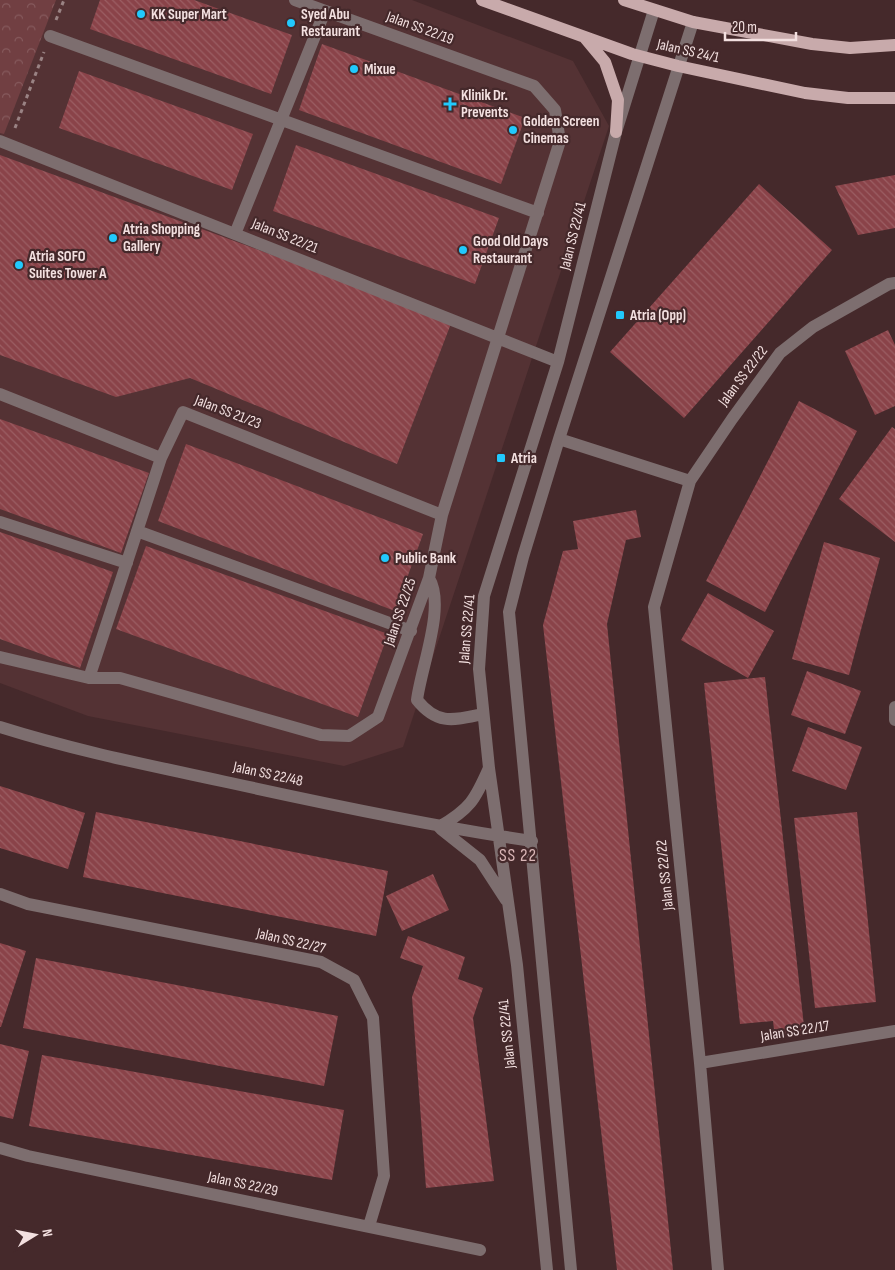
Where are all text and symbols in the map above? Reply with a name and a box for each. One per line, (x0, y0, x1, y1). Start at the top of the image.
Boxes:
place label: KK Super Mart (151, 5, 227, 24)
place label: Syed Abu Restaurant (301, 5, 360, 41)
street label: Jalan SS 22/19 (383, 7, 456, 49)
marker: KK Super Mart (135, 8, 147, 20)
scale bar (725, 10, 796, 42)
marker: Syed Abu Restaurant (285, 17, 297, 29)
text: 20 m (732, 18, 757, 37)
street label: Jalan SS 24/1 (654, 34, 722, 68)
place label: Mixue (364, 60, 396, 79)
marker: Mixue (348, 63, 360, 75)
place label: Klinik Dr. Prevents (461, 86, 509, 122)
marker: Klinik Dr. Prevents (443, 97, 457, 111)
place label: Golden Screen Cinemas (523, 112, 599, 148)
marker: Golden Screen Cinemas (507, 124, 519, 136)
street label: Jalan SS 22/41 (555, 199, 591, 273)
street label: Jalan SS 22/21 (248, 214, 322, 258)
place label: Atria Shopping Gallery (122, 220, 201, 256)
marker: Atria Shopping Gallery (107, 232, 119, 244)
place label: Good Old Days Restaurant (473, 232, 549, 268)
marker: Good Old Days Restaurant (457, 244, 469, 256)
place label: Atria SOFO Suites Tower A (28, 247, 107, 283)
marker: Atria SOFO Suites Tower A (13, 259, 25, 271)
place label: Atria (Opp) (629, 306, 686, 325)
marker: Atria (Opp) (614, 309, 626, 321)
street label: Jalan SS 22/22 (714, 342, 772, 411)
street label: Jalan SS 21/23 (191, 390, 264, 433)
place label: Atria (510, 449, 537, 468)
marker: Atria (495, 452, 507, 464)
place label: Public Bank (395, 549, 457, 568)
marker: Public Bank (379, 552, 391, 564)
street label: Jalan SS 22/25 (379, 576, 420, 649)
street label: Jalan SS 22/41 (454, 593, 480, 665)
street label: Jalan SS 22/48 (231, 757, 305, 791)
street label: Jalan SS 22/22 (652, 839, 678, 912)
district label: SS 22 (499, 845, 537, 866)
street label: Jalan SS 22/27 (254, 924, 327, 958)
street label: Jalan SS 22/41 (494, 998, 520, 1070)
street label: Jalan SS 22/17 (758, 1016, 831, 1046)
street label: Jalan SS 22/29 (205, 1167, 280, 1201)
north arrow (10, 1210, 60, 1260)
text: N (38, 1228, 56, 1238)

